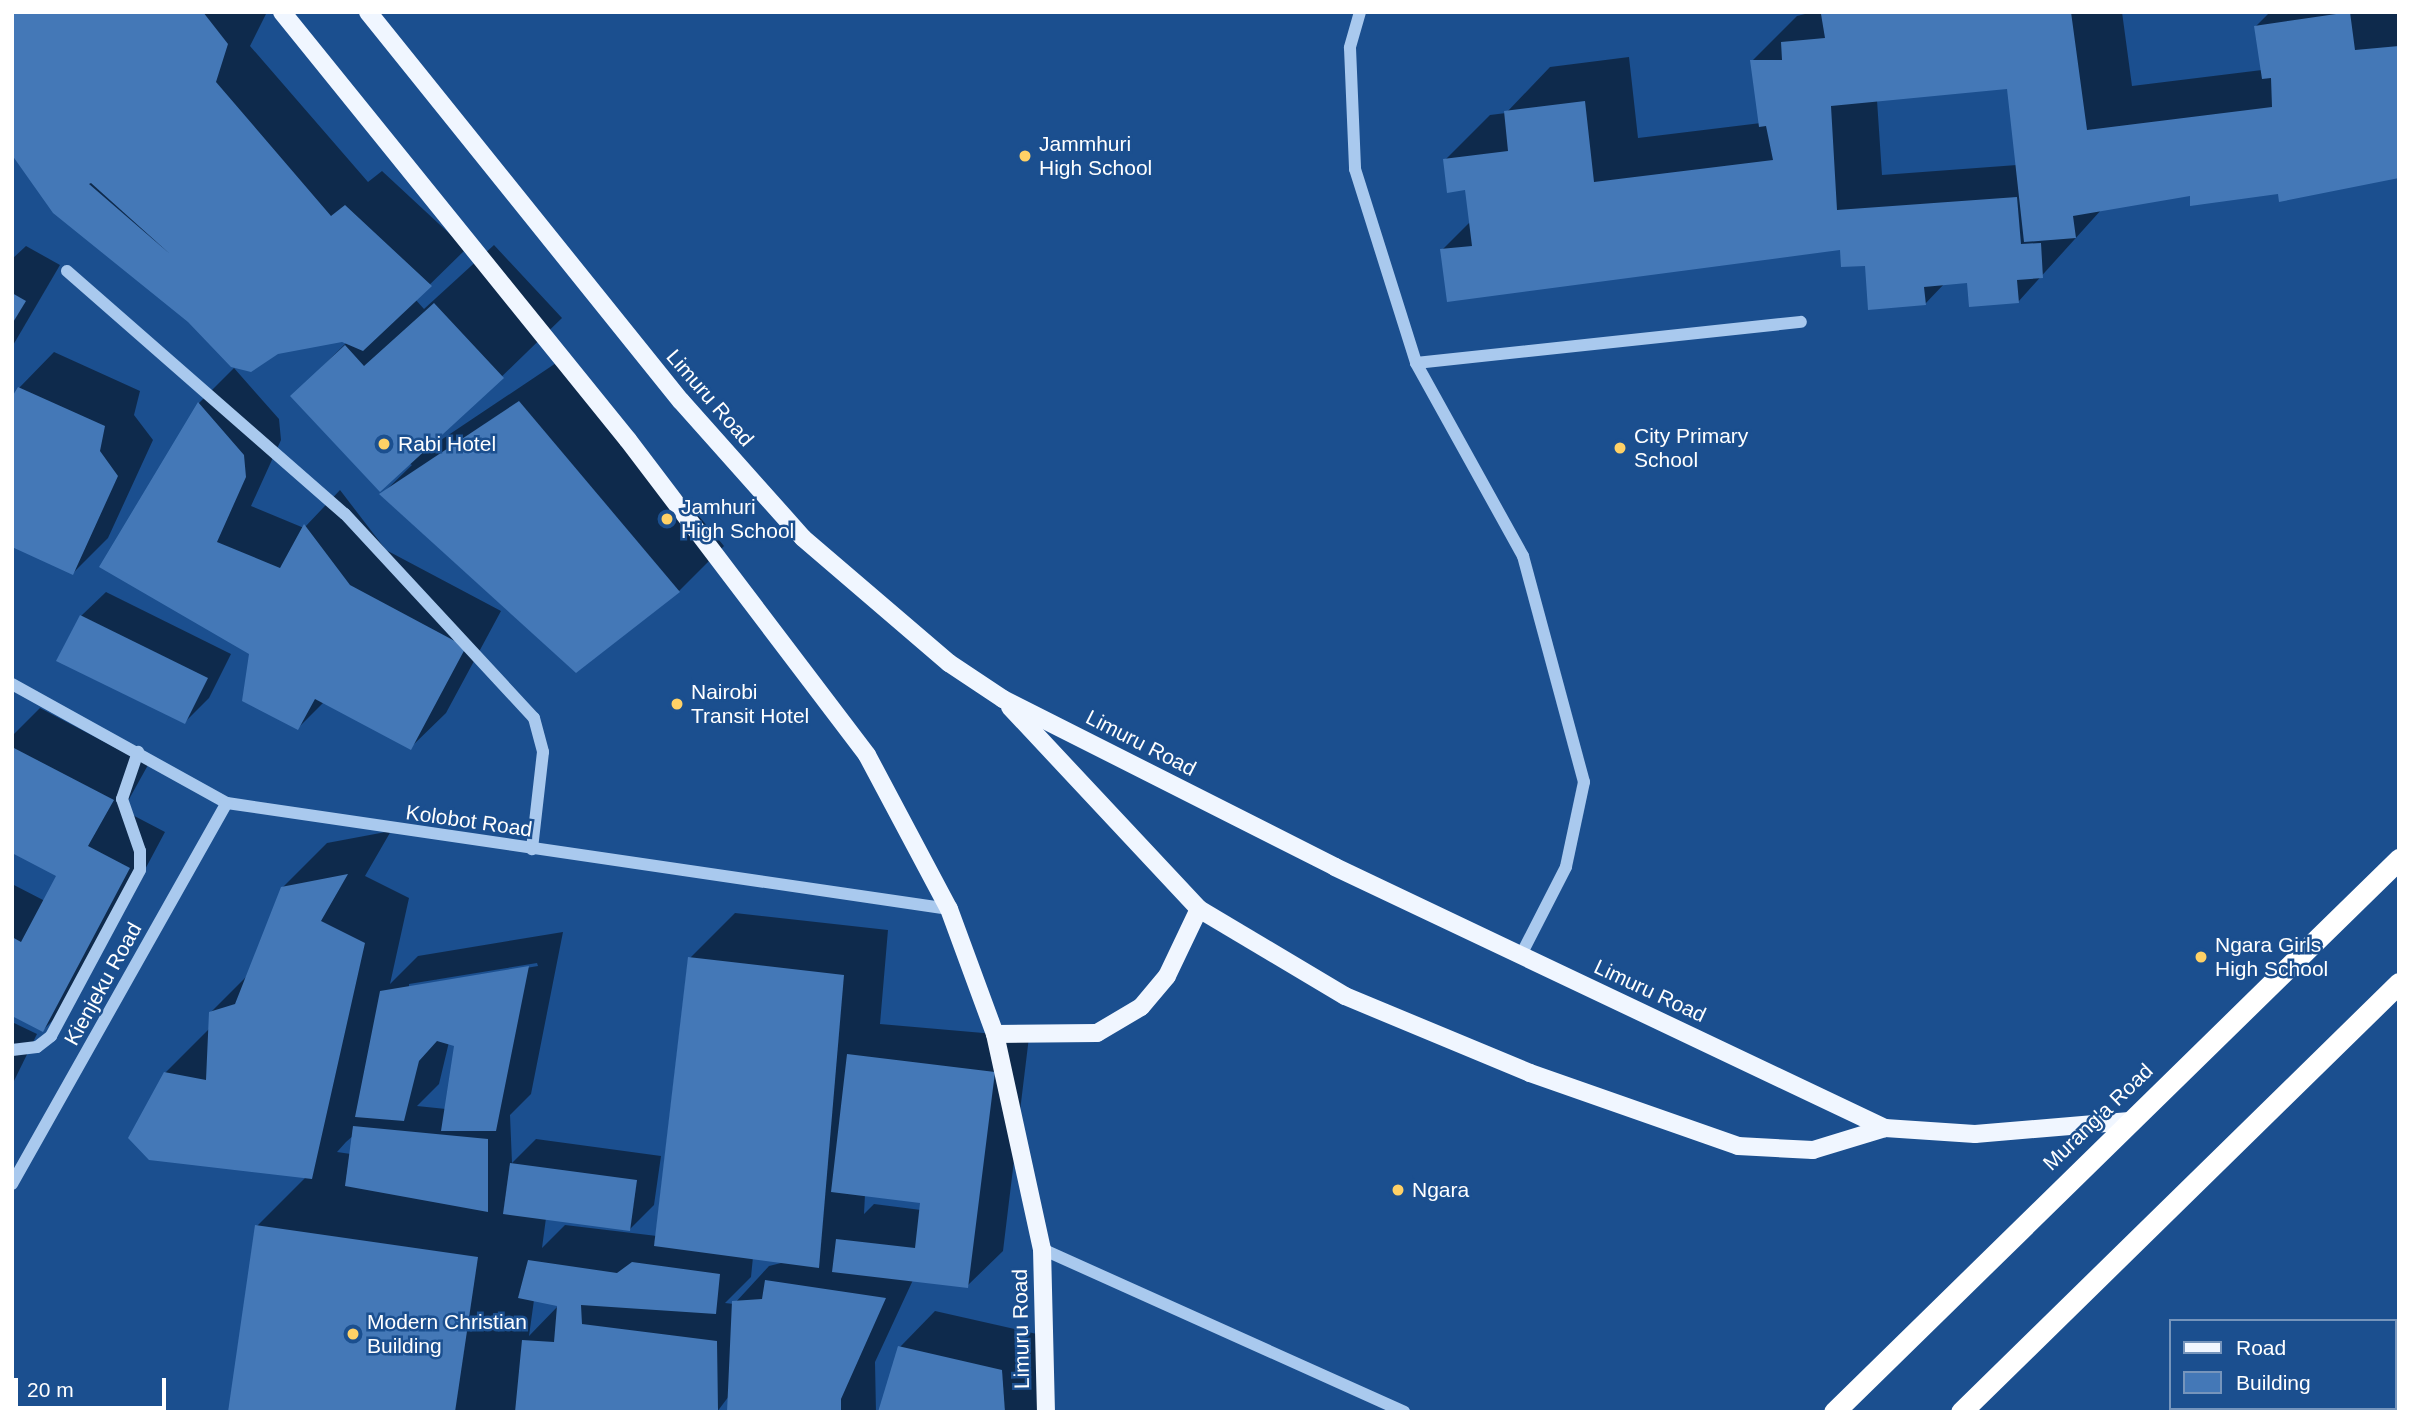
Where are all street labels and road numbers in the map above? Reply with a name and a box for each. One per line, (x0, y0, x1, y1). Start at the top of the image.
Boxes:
street label: Limuru Road (661, 344, 759, 452)
street label: Limuru Road (1082, 704, 1200, 782)
street label: Kolobot Road (404, 800, 534, 842)
street label: Kienjeku Road (59, 918, 147, 1050)
street label: Limuru Road (1590, 954, 1710, 1028)
street label: Murang'a Road (2038, 1058, 2158, 1176)
street label: Limuru Road (1007, 1269, 1035, 1389)

